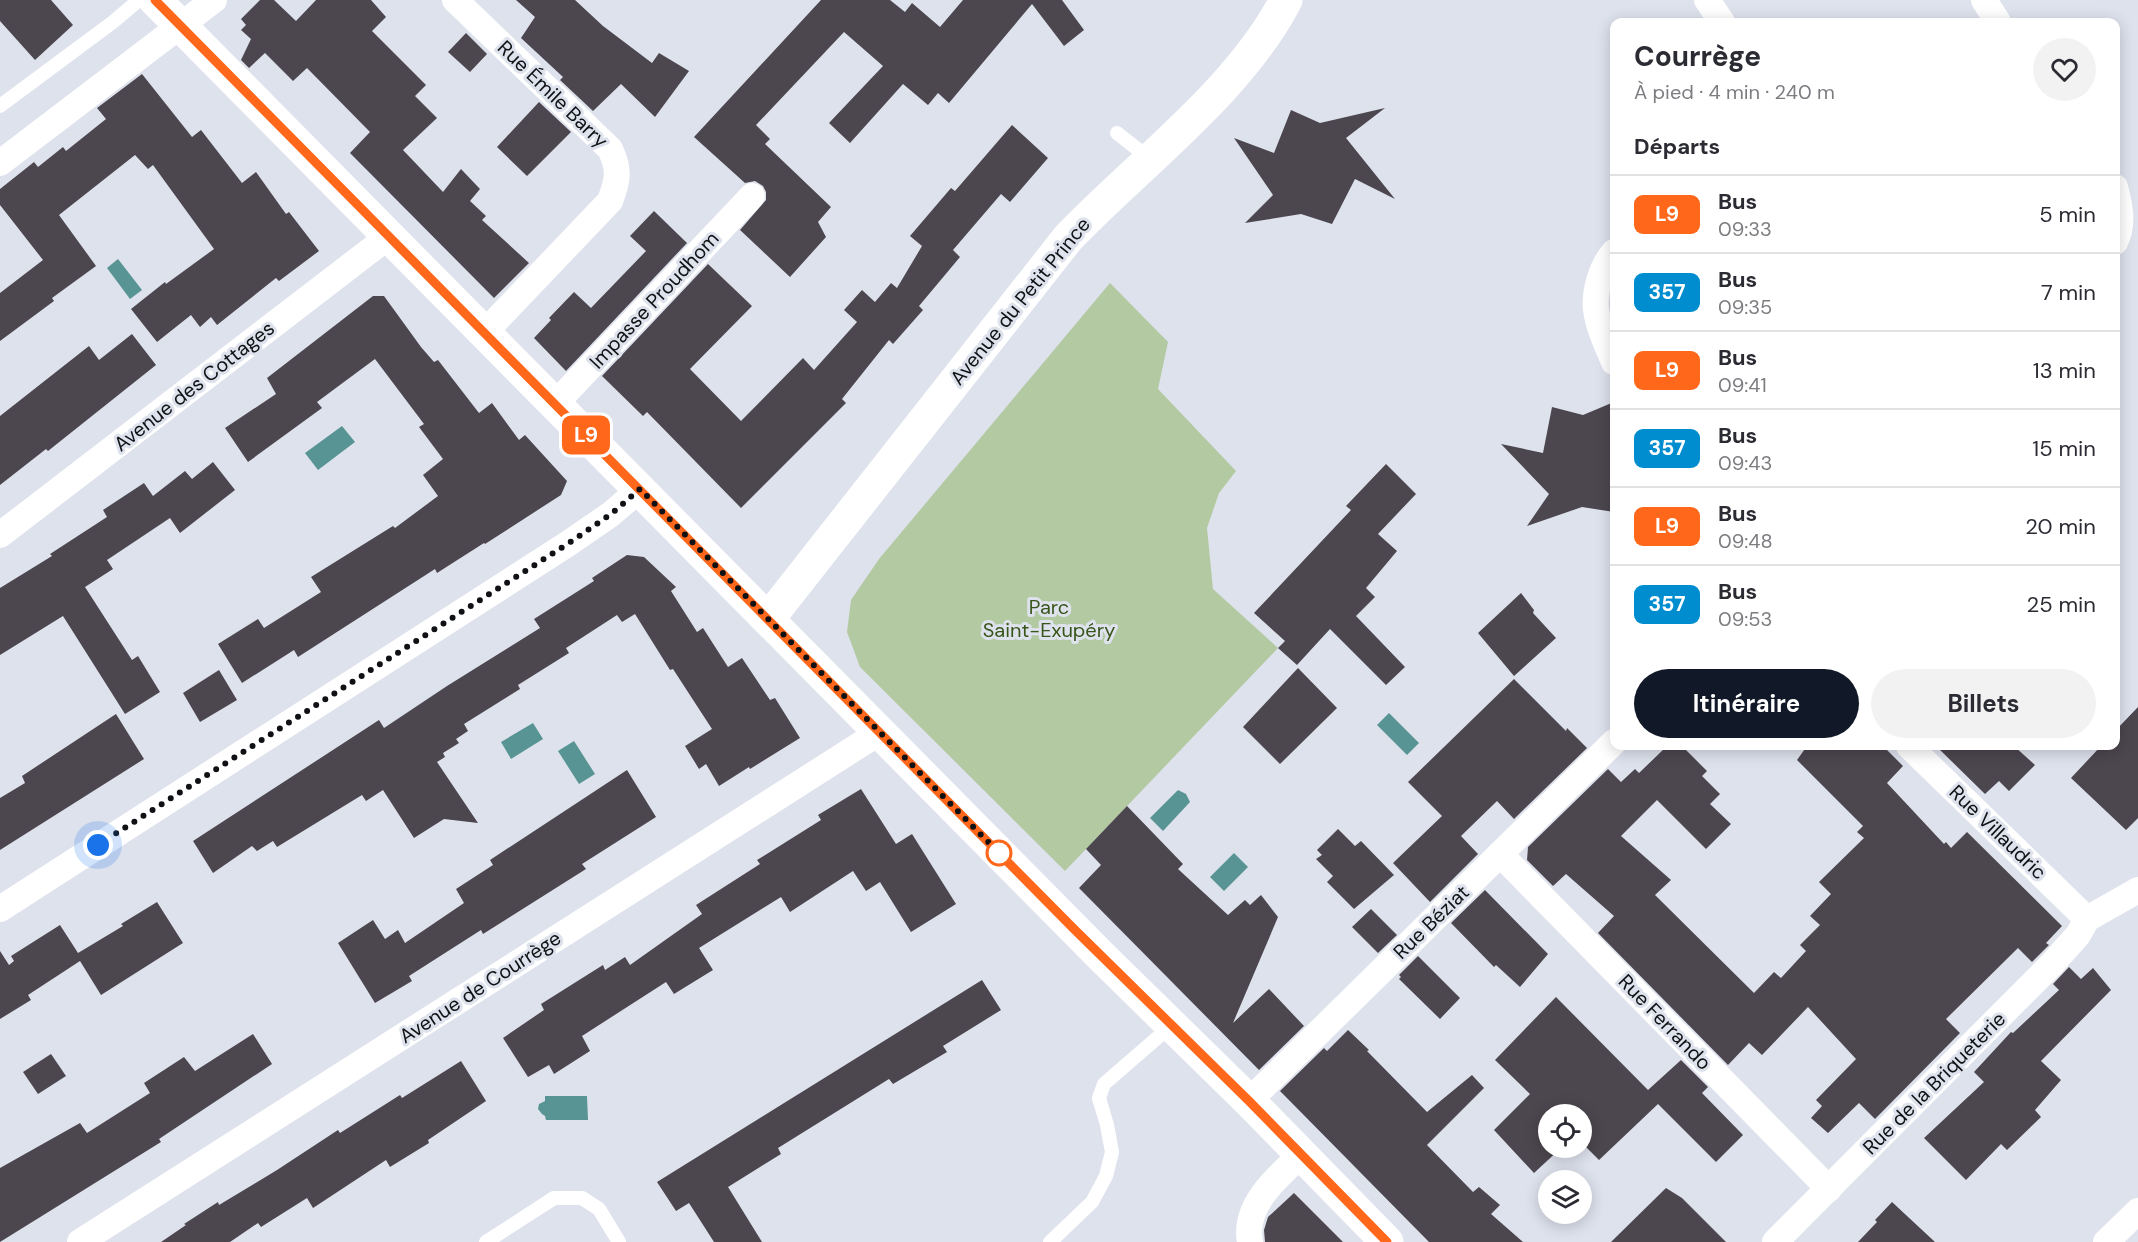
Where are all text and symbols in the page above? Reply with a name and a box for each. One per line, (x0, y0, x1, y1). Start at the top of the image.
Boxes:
street label: Rue Émile Barry (492, 35, 614, 153)
text: Courrège (1634, 38, 1761, 75)
button: heart (2033, 38, 2096, 101)
text: À pied · 4 min · 240 m (1634, 79, 1835, 105)
text: Départs (1634, 132, 1720, 161)
text: Bus (1718, 187, 1757, 216)
text: L9 (1655, 200, 1679, 228)
text: 5 min (2039, 200, 2096, 229)
street label: Avenue du Petit Prince (944, 212, 1096, 390)
text: 09:33 (1718, 216, 1772, 242)
street label: Impasse Proudhom (584, 226, 724, 374)
text: Bus (1718, 265, 1757, 294)
text: 357 (1649, 278, 1685, 306)
text: 7 min (2041, 278, 2096, 307)
text: 09:35 (1718, 294, 1772, 320)
street label: Avenue des Cottages (108, 315, 280, 457)
text: Bus (1718, 343, 1757, 372)
text: L9 (1655, 356, 1679, 384)
text: 13 min (2033, 356, 2096, 385)
text: 09:41 (1718, 372, 1767, 398)
line badge: L9 (559, 416, 613, 454)
text: L9 (574, 421, 598, 449)
text: Bus (1718, 421, 1757, 450)
text: 357 (1649, 434, 1685, 462)
text: 15 min (2032, 434, 2096, 463)
text: 09:43 (1718, 450, 1772, 476)
text: Bus (1718, 499, 1757, 528)
text: L9 (1655, 512, 1679, 540)
text: 20 min (2025, 512, 2096, 541)
text: 09:48 (1718, 528, 1773, 554)
text: Bus (1718, 577, 1757, 606)
text: 357 (1649, 590, 1685, 618)
text: 25 min (2027, 590, 2096, 619)
park label: Parc Saint-Exupéry (983, 594, 1115, 643)
text: 09:53 (1718, 606, 1772, 632)
button: Itinéraire (1634, 669, 1859, 738)
button: Billets (1871, 669, 2096, 738)
street label: Rue Villaudric (1944, 779, 2052, 885)
your location (83, 830, 113, 860)
unlabelled marker (986, 840, 1012, 866)
street label: Rue Béziat (1387, 879, 1475, 965)
street label: Avenue de Courrège (394, 925, 566, 1049)
street label: Rue Ferrando (1613, 969, 1717, 1075)
street label: Rue de la Briqueterie (1857, 1006, 2011, 1160)
map controls (1538, 1104, 1592, 1224)
button: locate (1538, 1104, 1592, 1158)
button: layers (1538, 1170, 1592, 1224)

